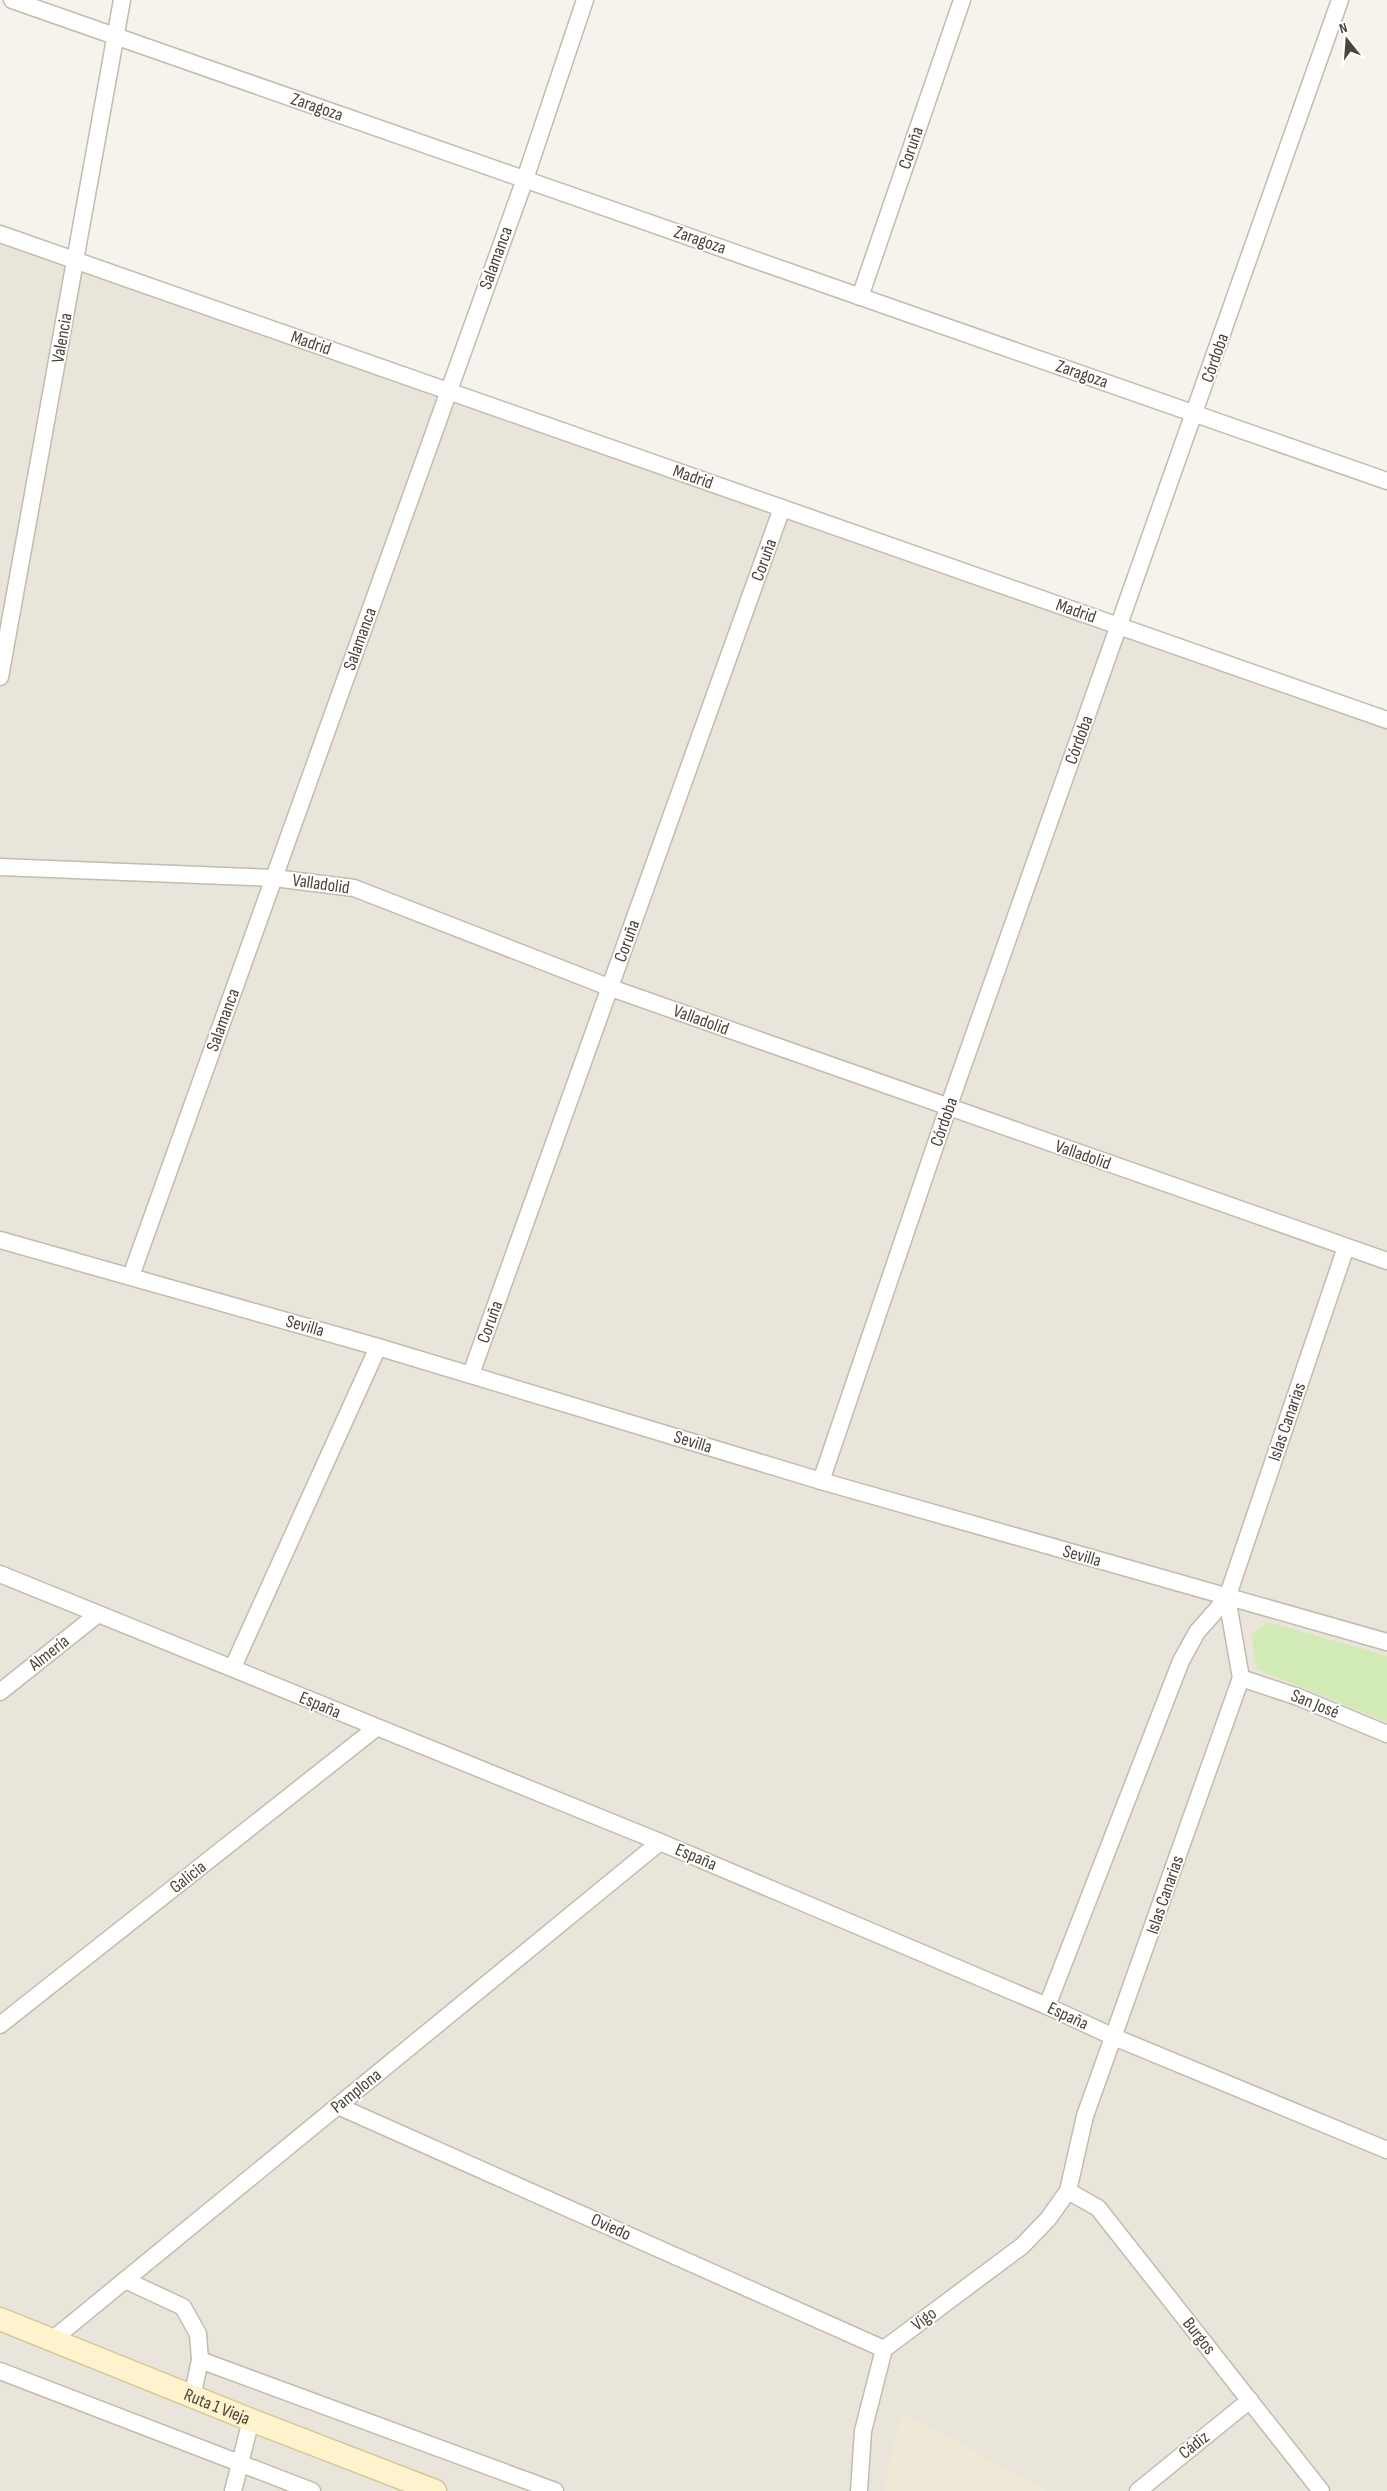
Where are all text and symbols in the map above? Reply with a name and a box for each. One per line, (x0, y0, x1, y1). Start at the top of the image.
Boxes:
north arrow (1322, 15, 1372, 65)
text: N (1337, 19, 1349, 37)
street label: Zaragoza (288, 88, 346, 126)
street label: Coruña (894, 124, 928, 172)
street label: Zaragoza (671, 221, 729, 259)
street label: Salamanca (475, 224, 517, 292)
street label: Valencia (47, 311, 77, 365)
street label: Madrid (288, 326, 334, 360)
street label: Córdoba (1197, 331, 1233, 385)
street label: Zaragoza (1053, 355, 1111, 393)
street label: Madrid (670, 460, 716, 494)
street label: Coruña (747, 536, 781, 584)
street label: Madrid (1053, 594, 1099, 628)
street label: Salamanca (339, 605, 381, 673)
street label: Córdoba (1061, 713, 1097, 767)
street label: Valladolid (291, 870, 351, 898)
street label: Coruña (610, 917, 644, 965)
street label: Salamanca (202, 986, 244, 1054)
street label: Valladolid (670, 1000, 732, 1040)
street label: Córdoba (926, 1095, 962, 1149)
street label: Valladolid (1052, 1136, 1114, 1174)
street label: Coruña (473, 1298, 507, 1346)
street label: Sevilla (283, 1311, 327, 1341)
street label: Islas Canarias (1264, 1380, 1310, 1464)
street label: Sevilla (671, 1426, 715, 1458)
street label: Sevilla (1060, 1541, 1104, 1571)
street label: Almería (24, 1631, 73, 1676)
street label: San José (1288, 1685, 1342, 1723)
street label: España (296, 1687, 344, 1723)
street label: España (672, 1839, 720, 1875)
street label: Islas Canarias (1142, 1853, 1188, 1937)
street label: Galicia (166, 1856, 210, 1898)
street label: España (1044, 1997, 1092, 2035)
street label: Pamplona (327, 2064, 385, 2118)
street label: Oviedo (588, 2209, 634, 2245)
street label: Vigo (907, 2303, 941, 2335)
street label: Burgos (1178, 2313, 1220, 2359)
street label: Ruta 1 Vieja (181, 2384, 253, 2429)
street label: Cádiz (1175, 2426, 1214, 2463)

